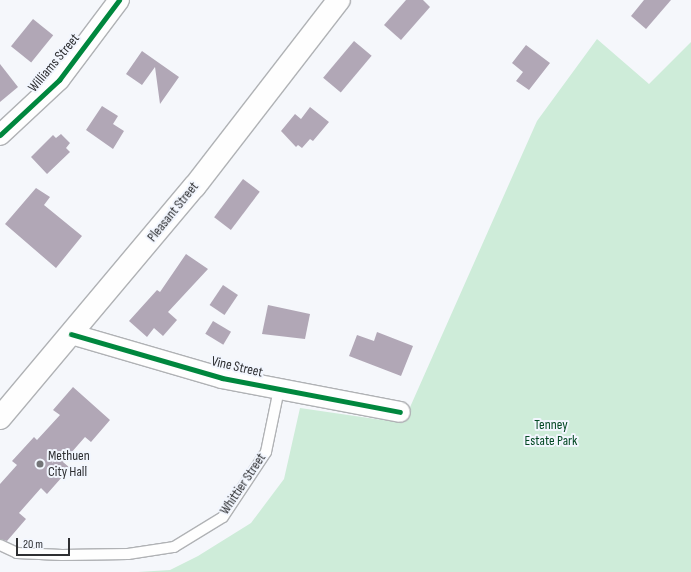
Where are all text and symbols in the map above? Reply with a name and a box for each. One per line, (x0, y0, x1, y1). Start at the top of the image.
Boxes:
street label: Williams Street (25, 30, 83, 96)
street label: Pleasant Street (144, 179, 202, 245)
street label: Vine Street (210, 353, 264, 381)
park label: Tenney Estate Park (525, 417, 577, 450)
place label: Methuen City Hall (48, 448, 90, 480)
street label: Whittier Street (216, 450, 270, 518)
marker: Methuen City Hall (35, 459, 45, 469)
scale bar (18, 530, 72, 556)
text: 20 m (23, 537, 43, 552)

